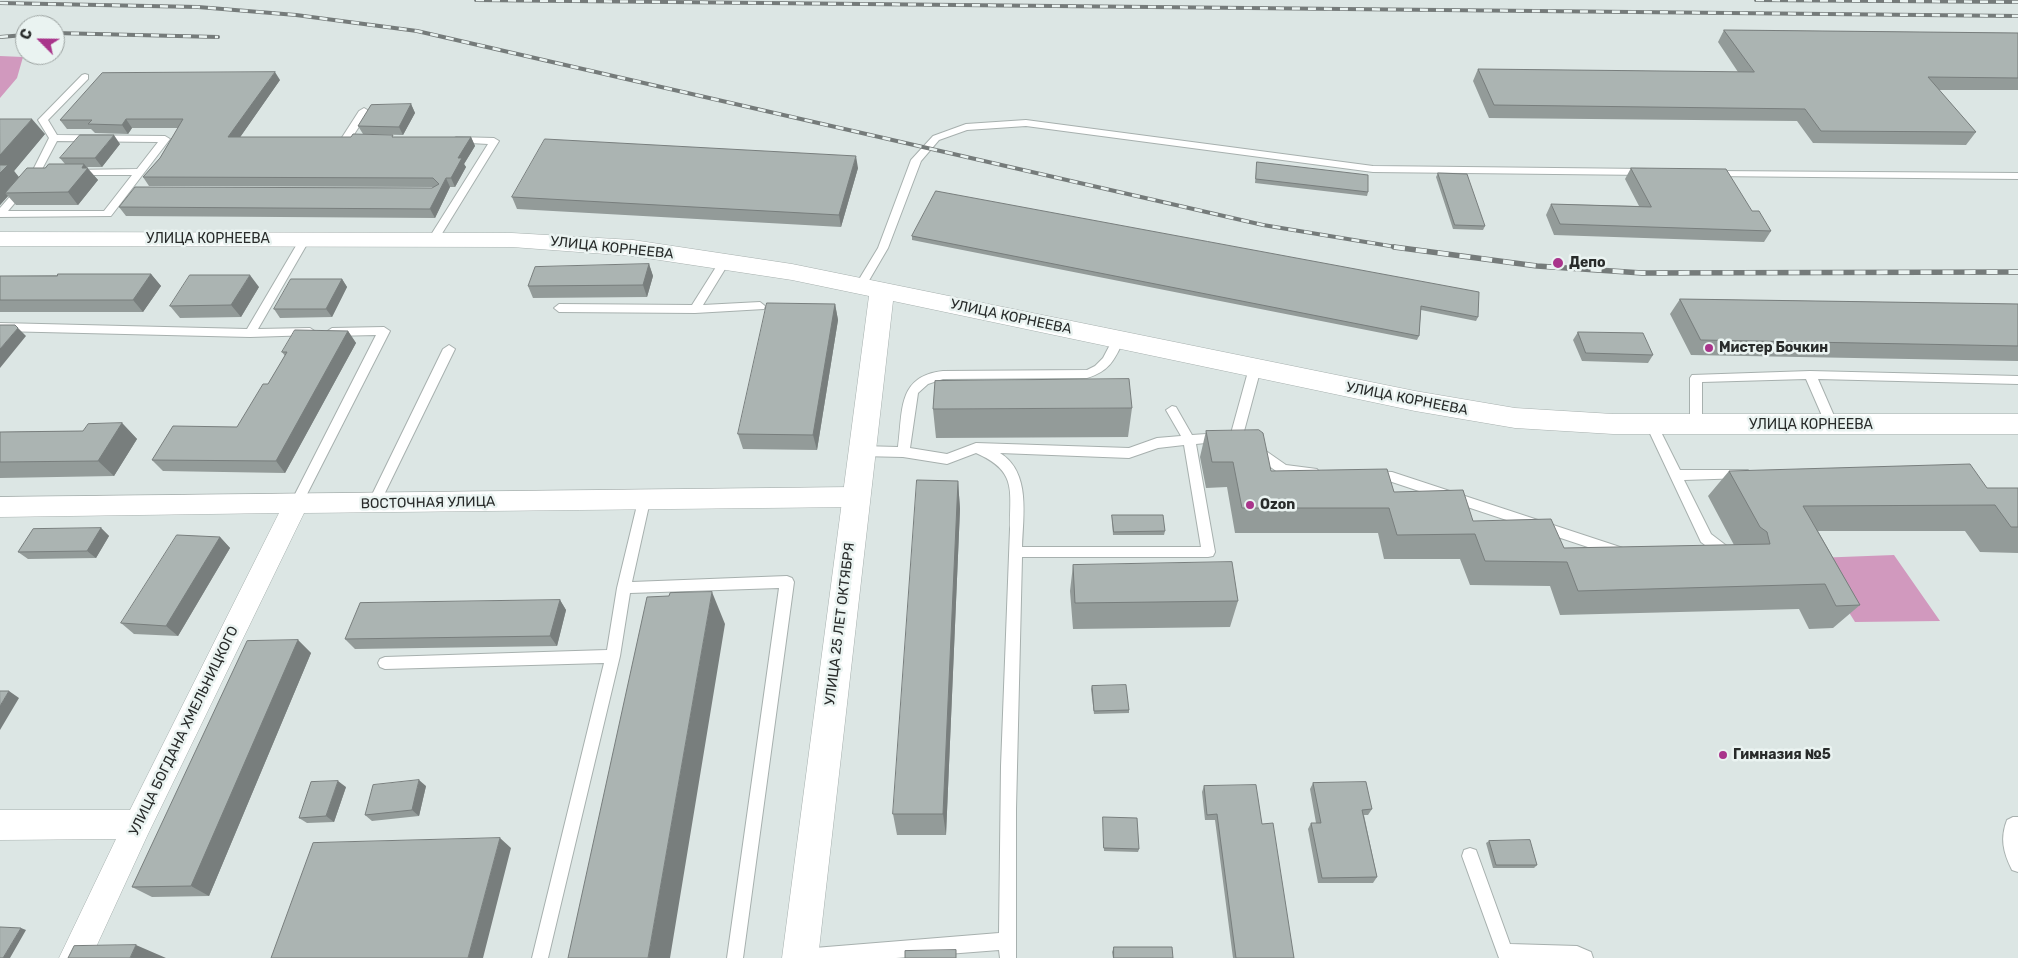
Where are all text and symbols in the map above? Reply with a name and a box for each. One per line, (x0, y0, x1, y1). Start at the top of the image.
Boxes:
north arrow (15, 15, 65, 65)
text: С (17, 26, 36, 42)
street label: УЛИЦА КОРНЕЕВА (146, 231, 270, 247)
street label: УЛИЦА КОРНЕЕВА (550, 233, 674, 263)
place label: Депо (1569, 255, 1606, 271)
marker: Депо (1551, 256, 1565, 270)
street label: УЛИЦА КОРНЕЕВА (949, 296, 1073, 338)
place label: Мистер Бочкин (1719, 340, 1828, 356)
marker: Мистер Бочкин (1703, 342, 1715, 354)
street label: УЛИЦА КОРНЕЕВА (1345, 379, 1469, 419)
street label: УЛИЦА КОРНЕЕВА (1749, 417, 1873, 433)
street label: ВОСТОЧНАЯ УЛИЦА (361, 493, 495, 513)
place label: Ozon (1260, 497, 1295, 513)
marker: Ozon (1244, 499, 1256, 511)
street label: УЛИЦА 25 ЛЕТ ОКТЯБРЯ (822, 542, 858, 706)
street label: УЛИЦА БОГДАНА ХМЕЛЬНИЦКОГО (126, 624, 242, 838)
place label: Гимназия №5 (1733, 747, 1831, 763)
marker: Гимназия №5 (1717, 749, 1729, 761)

